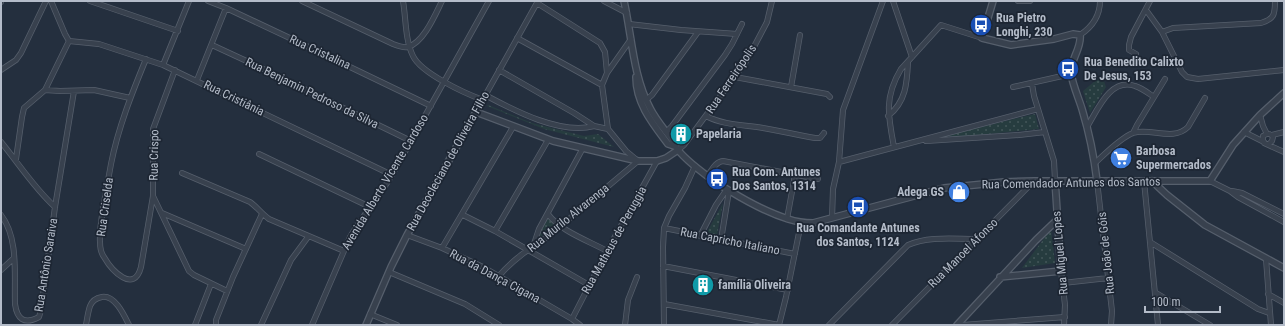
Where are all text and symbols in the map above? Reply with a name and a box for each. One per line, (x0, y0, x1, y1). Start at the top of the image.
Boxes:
place label: Rua Pietro Longhi, 230 (996, 11, 1052, 39)
bus stop icon: Rua Pietro Longhi, 230 (968, 12, 994, 38)
street label: Rua Cristalina (287, 32, 353, 72)
street label: Rua Ferreirópolis (703, 42, 759, 116)
street label: Rua Benjamin Pedroso da Silva (243, 55, 381, 131)
place label: Rua Benedito Calixto De Jesus, 153 (1084, 55, 1184, 83)
bus stop icon: Rua Benedito Calixto De Jesus, 153 (1055, 56, 1081, 82)
street label: Rua Cristiânia (201, 77, 267, 119)
street label: Rua Deocleciano de Oliveira Filho (404, 89, 492, 233)
street label: Avenida Alberto Vicente Cardoso (339, 112, 431, 252)
building icon: Papelaria (668, 121, 694, 147)
place label: Papelaria (696, 127, 742, 141)
street label: Rua Crispo (147, 129, 161, 181)
place label: Barbosa Supermercados (1136, 144, 1212, 172)
supermarket icon: Barbosa Supermercados (1108, 145, 1134, 171)
place label: Rua Com. Antunes Dos Santos, 1314 (732, 165, 821, 193)
bus stop icon: Rua Com. Antunes Dos Santos, 1314 (704, 166, 730, 192)
street label: Rua Comendador Antunes dos Santos (982, 174, 1160, 192)
street label: Rua Criselda (94, 176, 116, 237)
shop icon: Adega GS (946, 179, 972, 205)
street label: Rua Murilo Alvarenga (525, 181, 612, 255)
street label: Rua Matheus de Peruggia (579, 184, 650, 296)
place label: Adega GS (897, 185, 945, 199)
bus stop icon: Rua Comandante Antunes dos Santos, 1124 (845, 194, 871, 220)
street label: Rua Miguel Lopes (1049, 211, 1071, 295)
street label: Rua João de Góis (1095, 211, 1117, 295)
street label: Rua Manoel Afonso (925, 215, 1001, 291)
street label: Rua Antônio Saraiva (32, 217, 60, 313)
place label: Rua Comandante Antunes dos Santos, 1124 (796, 221, 920, 249)
street label: Rua Capricho Italiano (679, 224, 781, 258)
street label: Rua da Dança Cigana (447, 246, 543, 306)
building icon: família Oliveira (690, 272, 716, 298)
place label: família Oliveira (718, 278, 791, 292)
scale bar (1145, 288, 1220, 314)
text: 100 m (1151, 295, 1181, 309)

